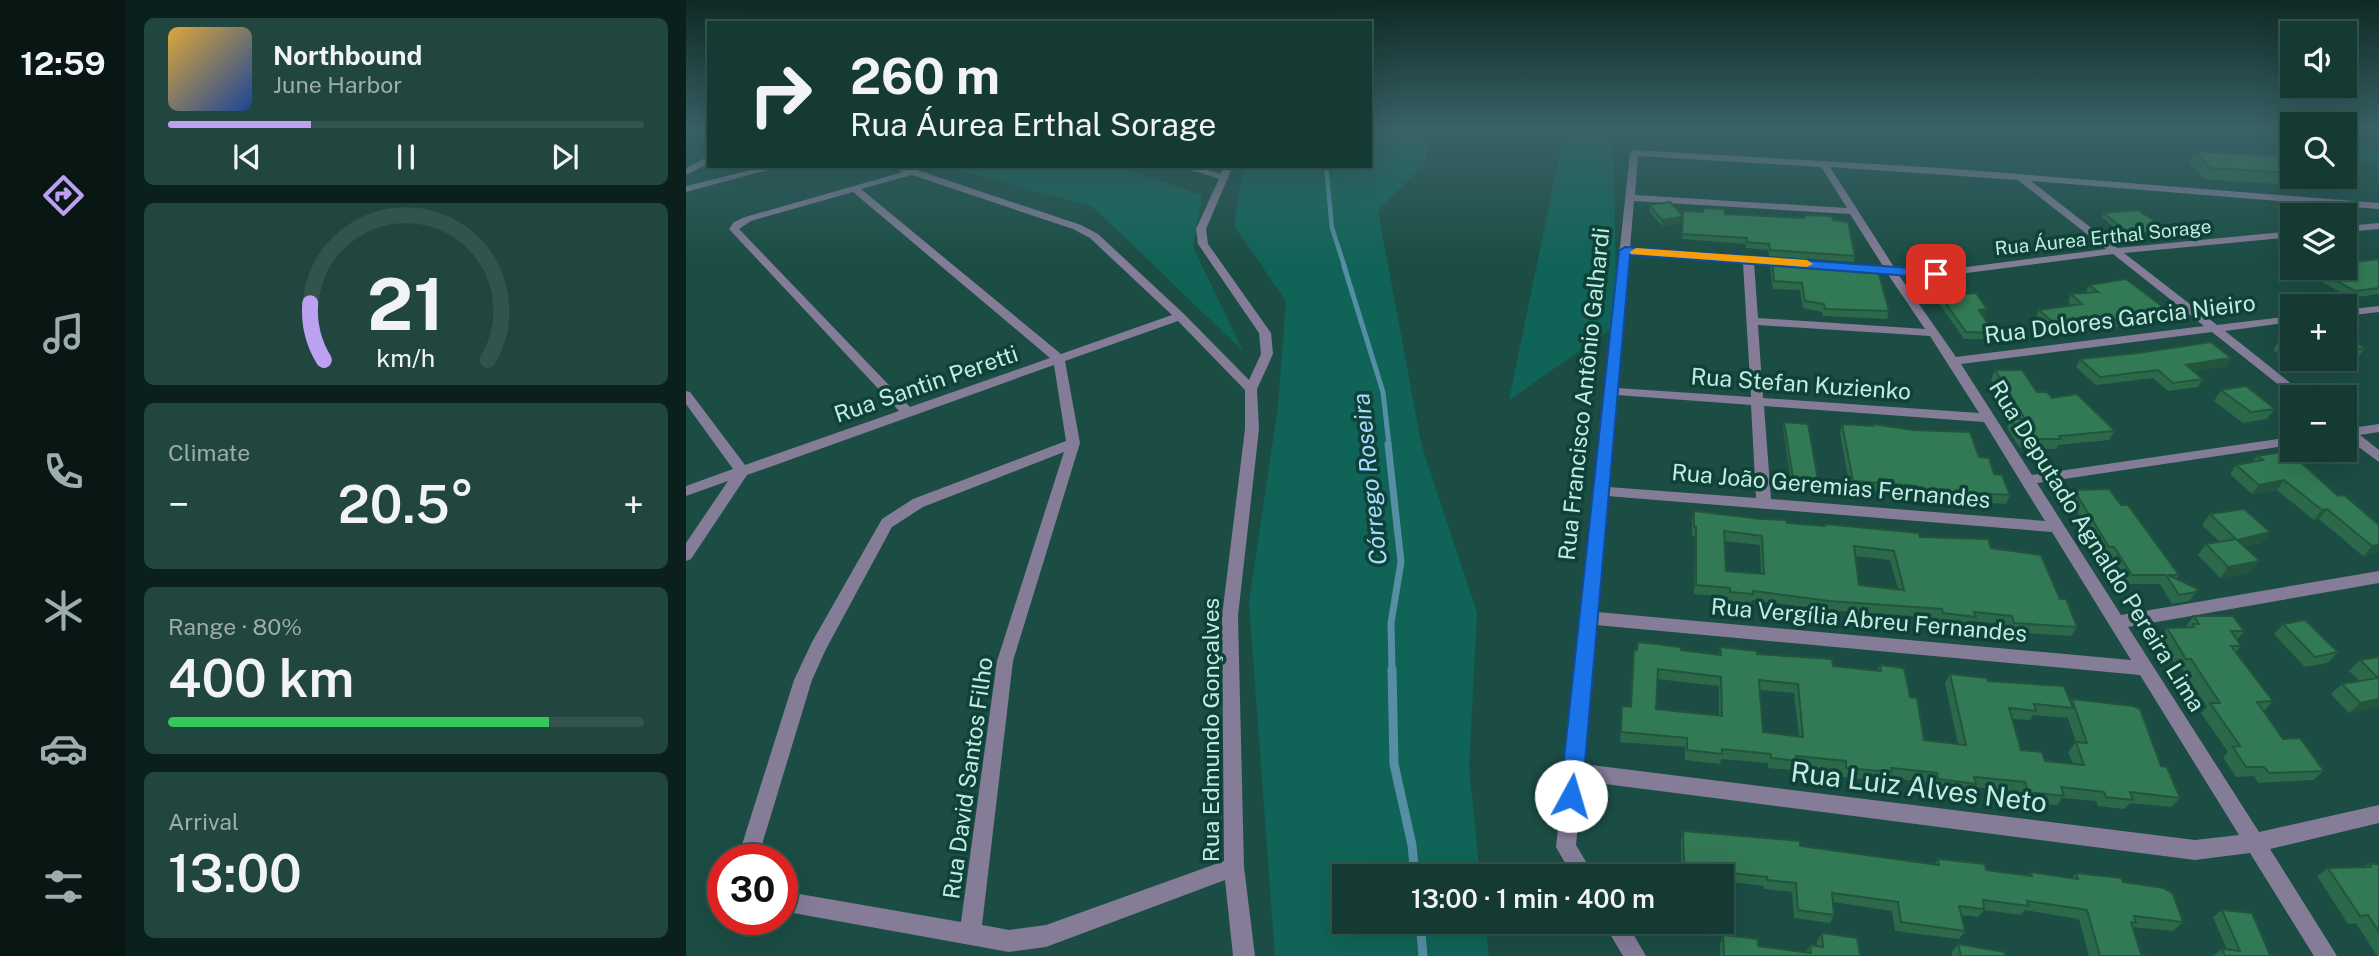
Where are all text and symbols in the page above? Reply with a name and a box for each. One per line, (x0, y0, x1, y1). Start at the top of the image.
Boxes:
map controls (2280, 21, 2357, 462)
button: sound (2280, 21, 2357, 98)
text: Northbound (273, 40, 422, 71)
text: 12:59 (20, 45, 106, 82)
text: 260 m (850, 47, 1000, 105)
icon: right (735, 49, 826, 140)
text: June Harbor (273, 71, 402, 98)
text: Rua Áurea Erthal Sorage (850, 106, 1216, 143)
button: search (2280, 112, 2357, 189)
icon: previous (228, 138, 266, 176)
icon: pause (387, 138, 425, 176)
icon: next (546, 138, 584, 176)
icon: directions (39, 171, 88, 220)
button: layers (2280, 203, 2357, 280)
street label: Rua Áurea Erthal Sorage (1994, 215, 2212, 259)
street label: Rua Francisco Antônio Galhardi (1553, 226, 1614, 562)
pin (1906, 244, 1966, 304)
icon: arrive (1917, 255, 1955, 293)
text: 21 (367, 261, 445, 346)
street label: Rua Dolores Garcia Nieiro (1983, 288, 2257, 349)
button: + (2280, 294, 2357, 371)
icon: music (39, 309, 88, 358)
street label: Rua Santin Peretti (830, 339, 1021, 428)
text: km/h (377, 342, 435, 372)
street label: Rua Stefan Kuzienko (1690, 362, 1912, 405)
street label: Rua Deputado Agnaldo Pereira Lima (1984, 375, 2211, 716)
button: − (2280, 385, 2357, 462)
water label: Córrego Roseira (1346, 392, 1392, 567)
text: Climate (168, 439, 250, 466)
icon: phone (39, 447, 88, 496)
street label: Rua João Geremias Fernandes (1671, 458, 1992, 513)
text: 20.5° (338, 474, 474, 535)
text: − (168, 482, 189, 527)
text: + (623, 482, 644, 527)
icon: climate (39, 586, 88, 635)
street label: Rua Vergília Abreu Fernandes (1710, 592, 2028, 647)
street label: Rua Edmundo Gonçalves (1197, 598, 1224, 862)
text: Range · 80% (168, 613, 302, 640)
text: 400 km (168, 648, 354, 709)
street label: Rua David Santos Filho (937, 655, 998, 901)
icon: car (39, 724, 88, 773)
street label: Rua Luiz Alves Neto (1789, 754, 2049, 819)
position arrow (1534, 759, 1608, 833)
text: Arrival (168, 808, 239, 835)
text: 13:00 (168, 843, 302, 904)
speed limit sign: 30 (707, 844, 798, 935)
icon: filters (39, 862, 88, 911)
text: 13:00 · 1 min · 400 m (1411, 883, 1655, 914)

